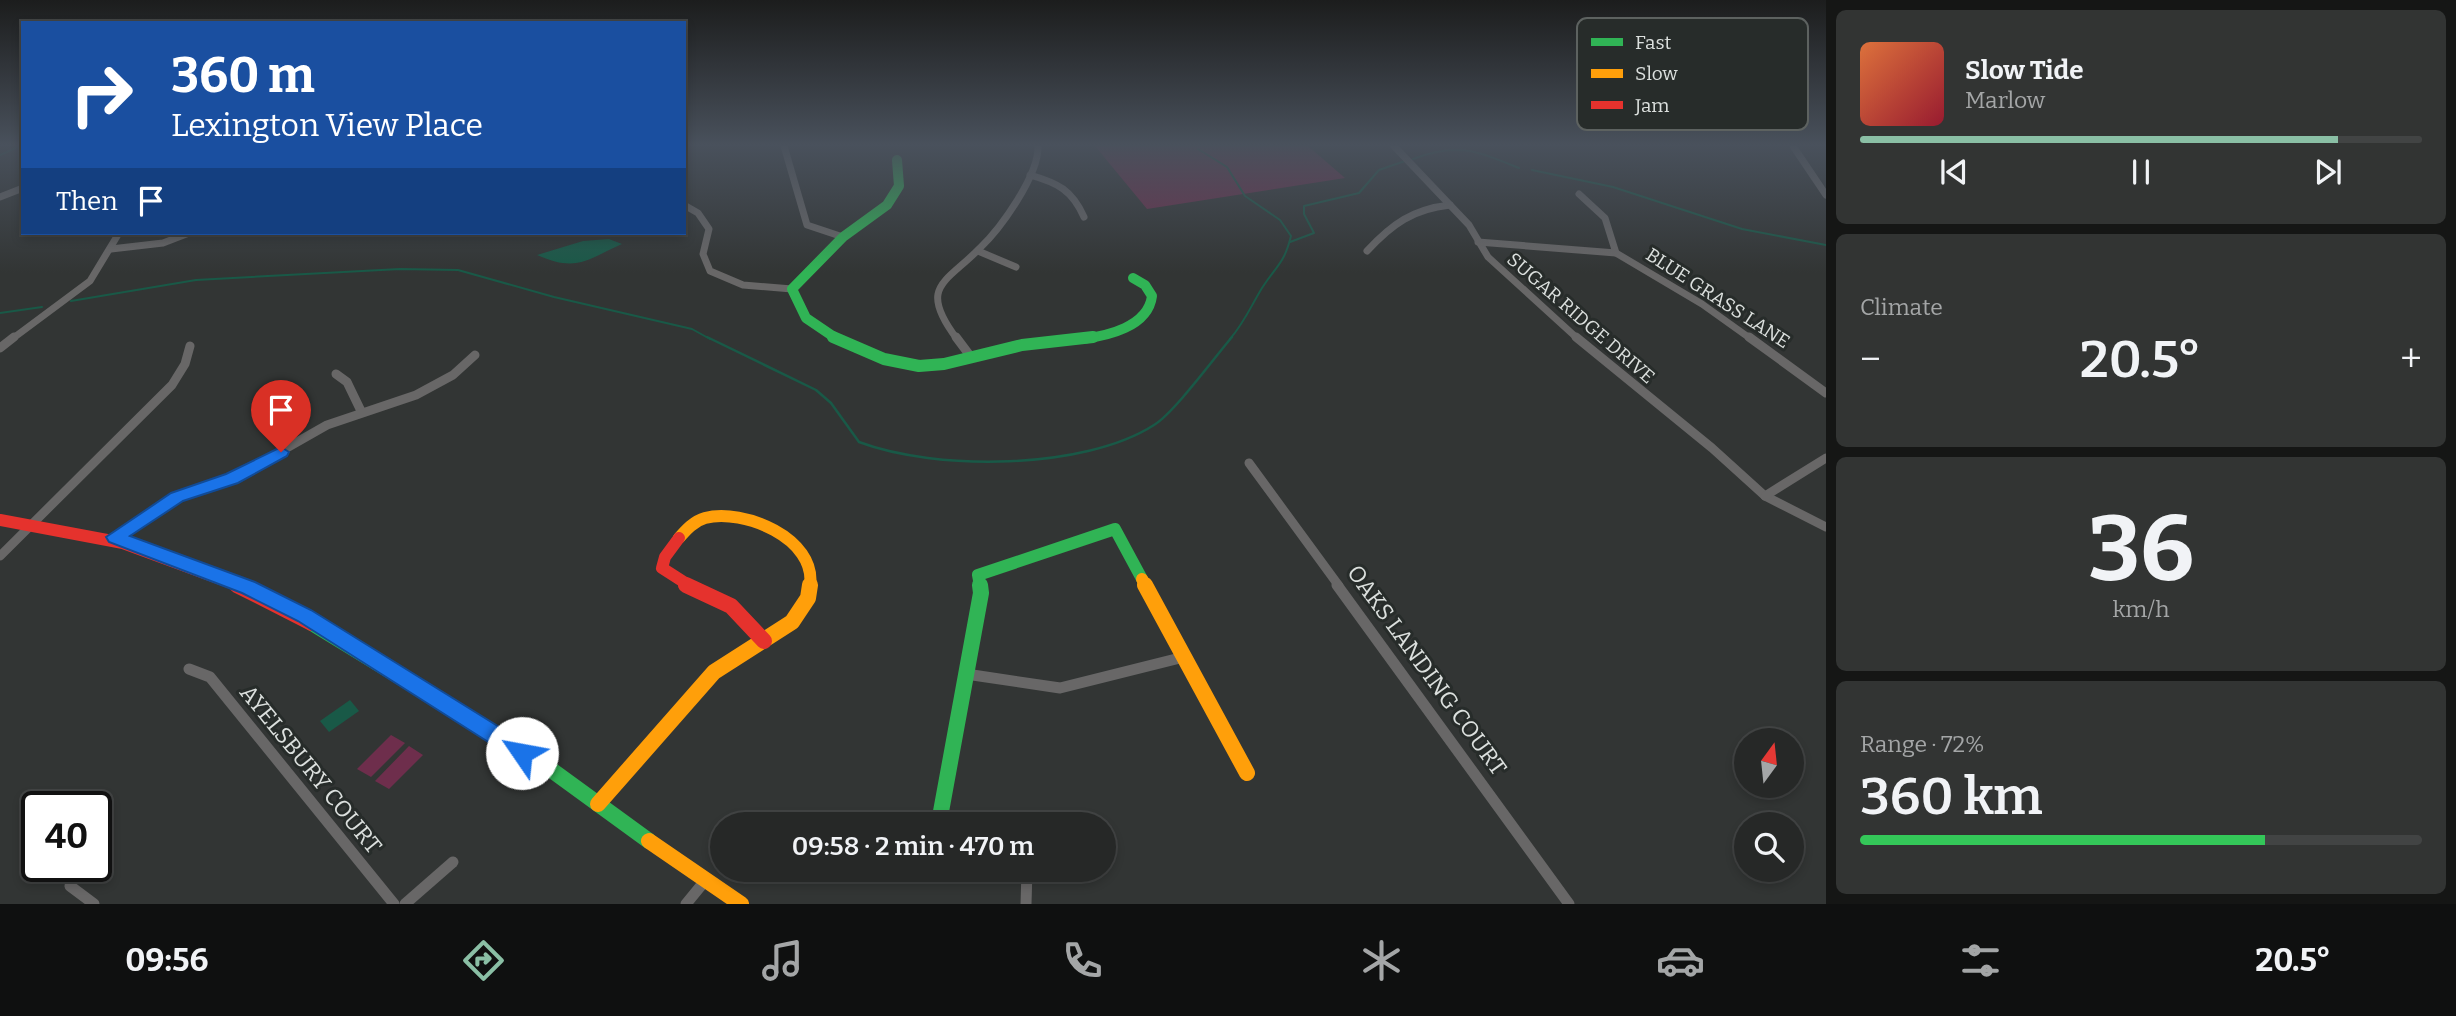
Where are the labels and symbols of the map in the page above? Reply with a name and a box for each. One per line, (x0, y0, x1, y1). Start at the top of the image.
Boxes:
legend (1577, 18, 1808, 130)
text: Fast (1635, 31, 1672, 54)
text: Slow (1635, 62, 1678, 85)
text: Jam (1634, 94, 1669, 117)
street label: BLUE GRASS LANE (1642, 243, 1794, 353)
street label: SUGAR RIDGE DRIVE (1503, 248, 1659, 388)
pin (251, 380, 311, 452)
street label: OAKS LANDING COURT (1341, 559, 1513, 781)
street label: AYELSBURY COURT (234, 679, 388, 859)
position arrow (485, 716, 559, 790)
north arrow (1734, 728, 1804, 798)
speed limit sign: 40 (21, 791, 112, 882)

